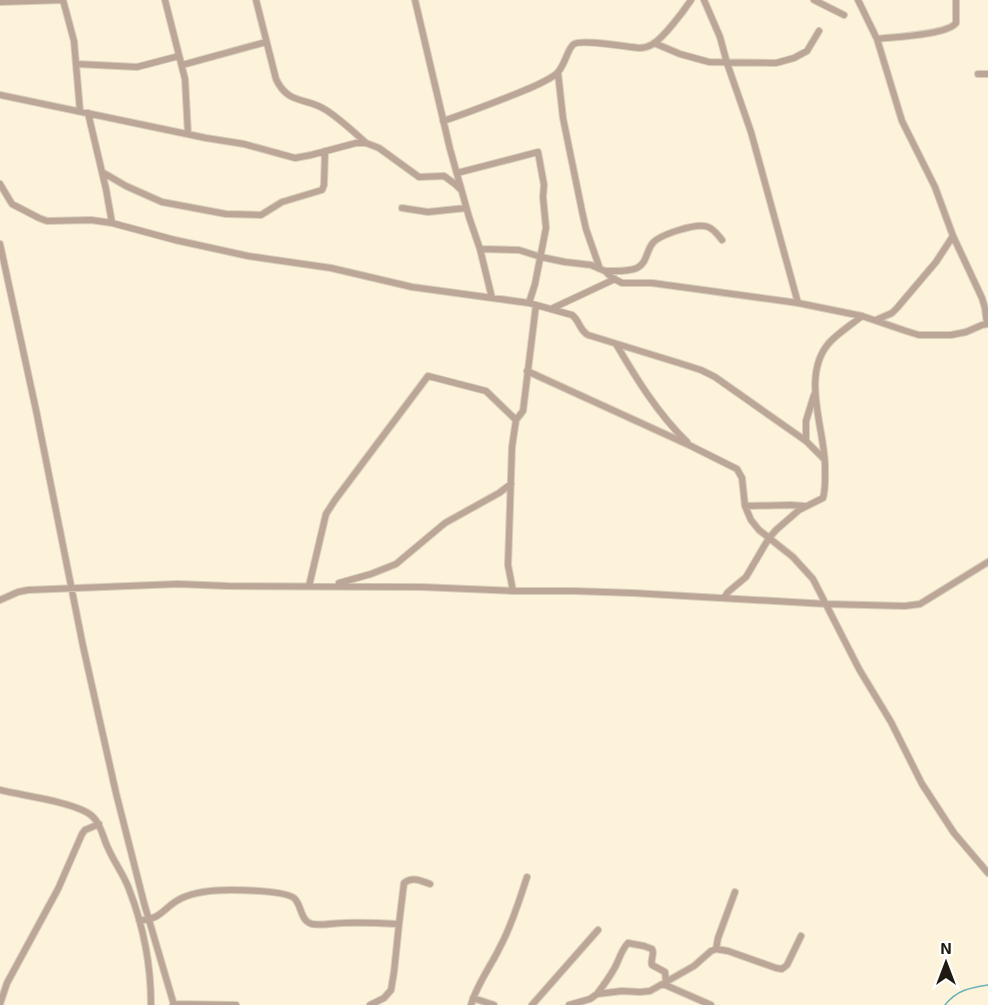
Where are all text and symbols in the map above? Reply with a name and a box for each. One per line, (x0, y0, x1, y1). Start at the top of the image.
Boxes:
north arrow (916, 933, 976, 993)
text: N (940, 938, 952, 957)

